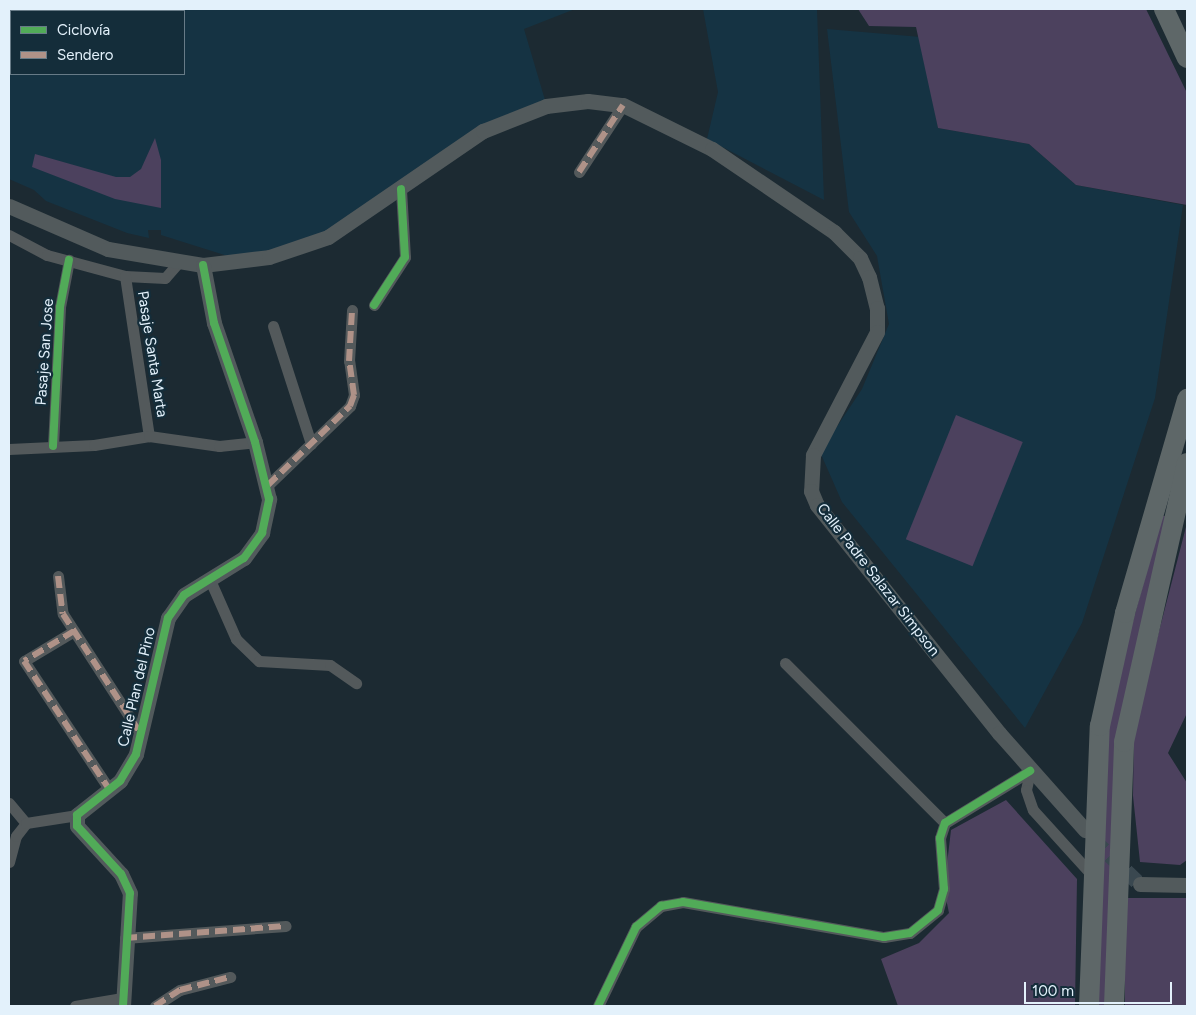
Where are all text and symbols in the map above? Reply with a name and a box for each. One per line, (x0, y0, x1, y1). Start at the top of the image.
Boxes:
legend (10, 10, 185, 75)
text: Ciclovía (57, 21, 110, 39)
text: Sendero (57, 46, 114, 64)
street label: Pasaje Santa Marta (133, 290, 171, 418)
street label: Pasaje San Jose (32, 298, 58, 406)
street label: Calle Padre Salazar Simpson (813, 500, 943, 660)
street label: Calle Plan del Pino (115, 626, 159, 748)
scale bar (1026, 972, 1174, 1004)
text: 100 m (1032, 982, 1074, 1000)

